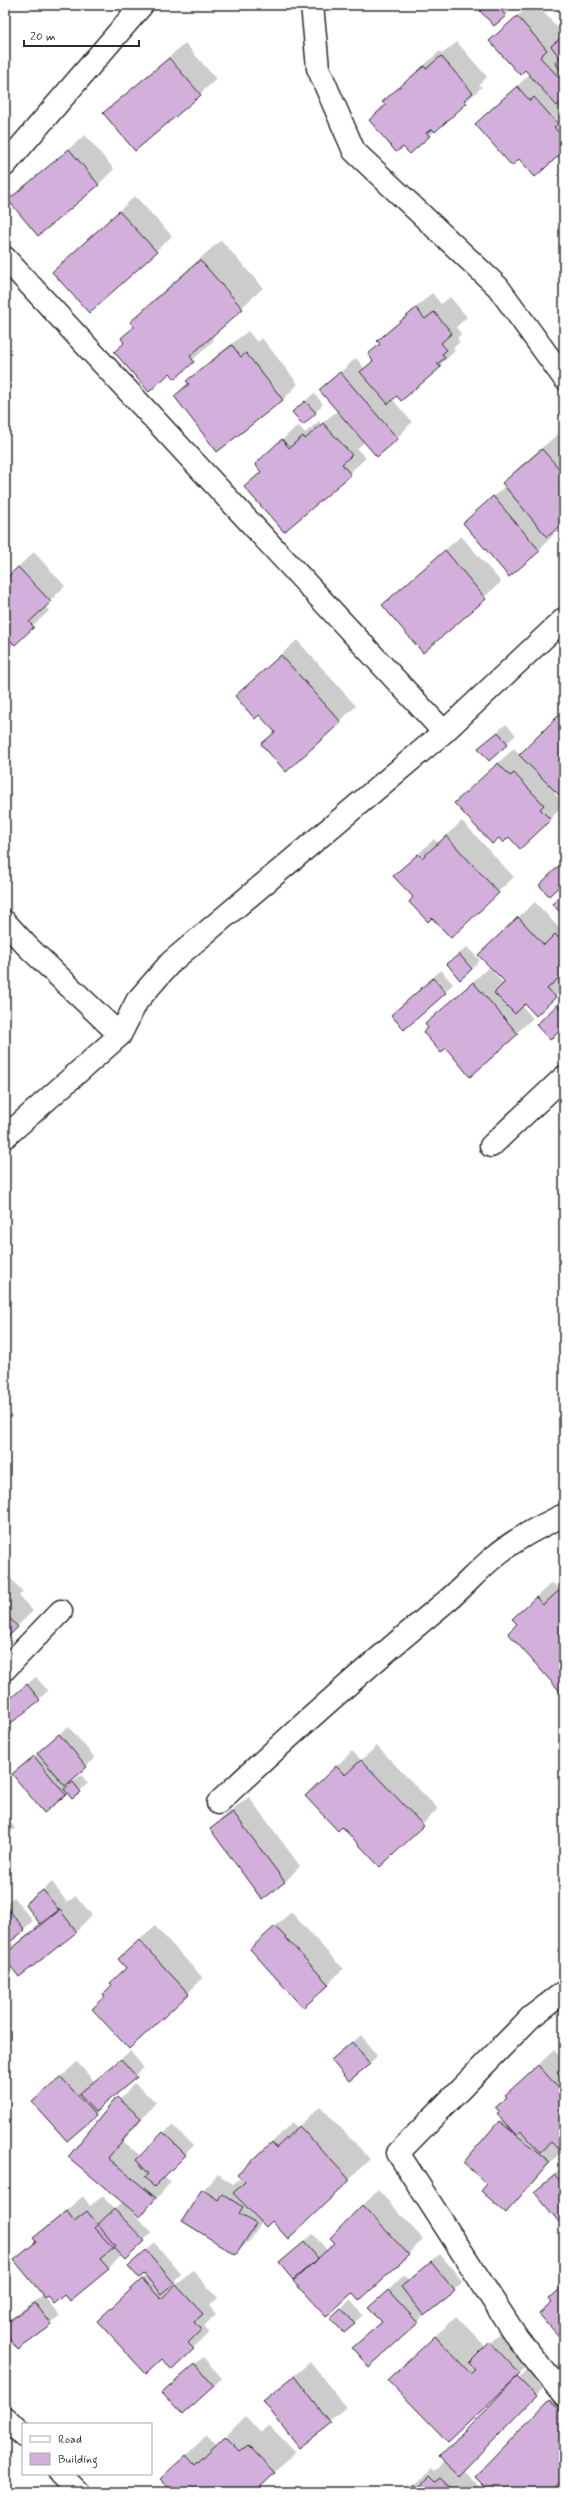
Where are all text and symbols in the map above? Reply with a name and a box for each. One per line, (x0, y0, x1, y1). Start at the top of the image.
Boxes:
scale bar (24, 22, 139, 48)
text: 20 m (30, 29, 56, 45)
legend (22, 2423, 152, 2475)
text: Road (58, 2432, 82, 2448)
text: Building (58, 2452, 98, 2469)

